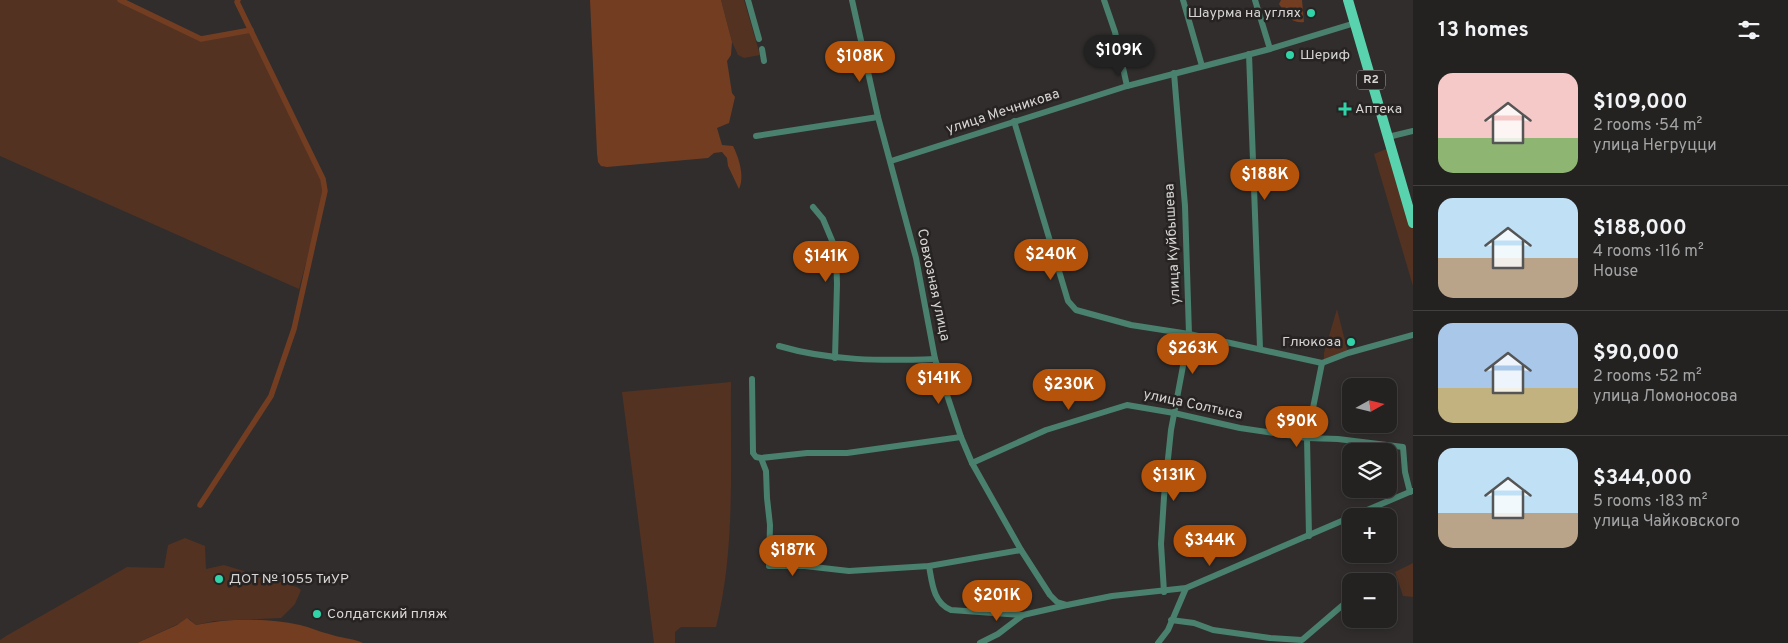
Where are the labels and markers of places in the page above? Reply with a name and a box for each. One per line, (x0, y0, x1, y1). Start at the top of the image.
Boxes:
place label: Шаурма на углях (1188, 5, 1301, 22)
marker: Шаурма на углях (1305, 7, 1317, 19)
pin: $109K (1084, 34, 1154, 77)
pin: $108K (825, 41, 895, 83)
place label: Шериф (1300, 47, 1350, 64)
marker: Шериф (1284, 49, 1296, 61)
place label: Аптека (1355, 101, 1402, 118)
marker: Аптека (1339, 103, 1351, 115)
pin: $188K (1230, 158, 1300, 201)
pin: $240K (1016, 238, 1086, 281)
pin: $141K (791, 240, 861, 283)
pin: $263K (1158, 332, 1228, 375)
place label: Глюкоза (1282, 334, 1341, 351)
marker: Глюкоза (1345, 336, 1357, 348)
pin: $141K (904, 362, 974, 405)
pin: $230K (1034, 368, 1104, 411)
pin: $90K (1267, 406, 1327, 448)
pin: $131K (1139, 460, 1209, 502)
pin: $344K (1175, 524, 1245, 567)
pin: $187K (758, 534, 828, 577)
place label: ДОТ № 1055 ТиУР (229, 571, 349, 588)
marker: ДОТ № 1055 ТиУР (213, 573, 225, 585)
pin: $201K (962, 580, 1032, 622)
place label: Солдатский пляж (327, 606, 447, 623)
marker: Солдатский пляж (311, 608, 323, 620)

